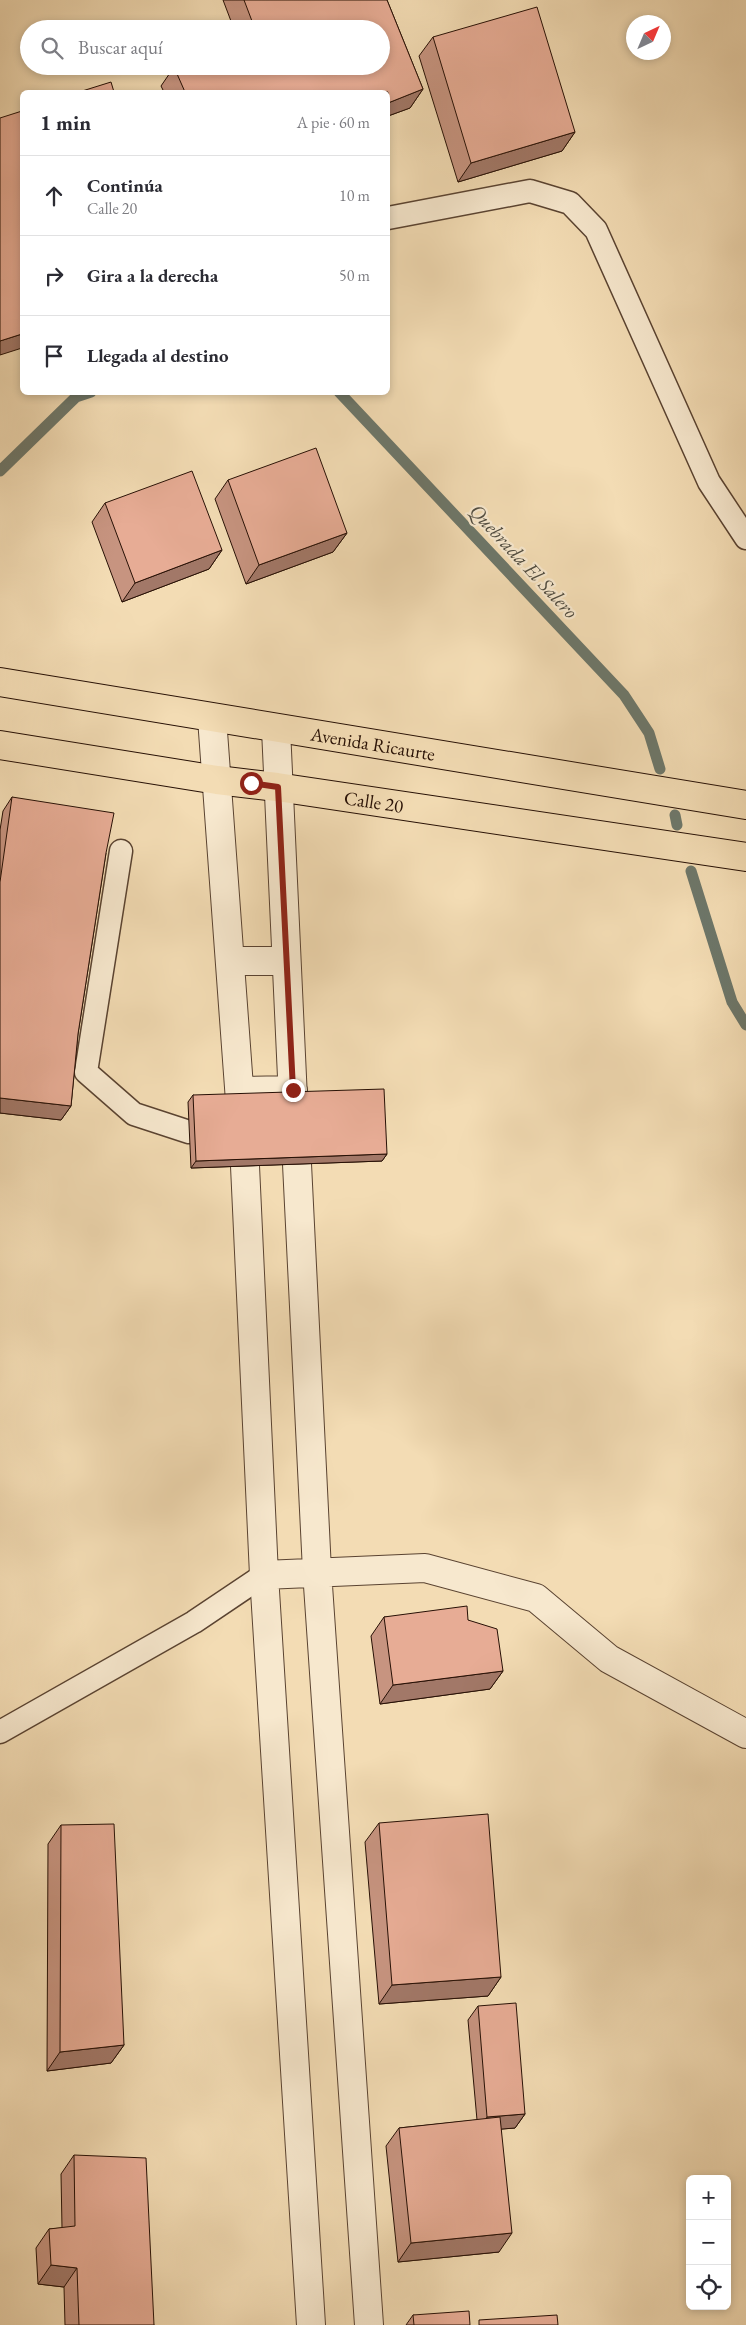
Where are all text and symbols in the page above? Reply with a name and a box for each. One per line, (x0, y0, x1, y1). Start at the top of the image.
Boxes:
north arrow (626, 15, 671, 60)
search box (20, 20, 390, 75)
icon: search (38, 34, 66, 62)
text: Buscar aquí (78, 35, 163, 60)
text: 1 min (40, 109, 91, 136)
text: A pie · 60 m (297, 112, 370, 133)
text: Continúa (87, 173, 163, 198)
icon: ahead (40, 182, 68, 210)
text: 10 m (339, 185, 370, 206)
text: Calle 20 (87, 198, 137, 219)
icon: right (40, 262, 68, 290)
text: Gira a la derecha (87, 263, 218, 288)
text: 50 m (339, 265, 370, 286)
icon: arrive (40, 342, 68, 370)
text: Llegada al destino (87, 343, 229, 368)
water label: Quebrada El Salero (464, 498, 584, 624)
street label: Avenida Ricaurte (308, 721, 437, 767)
route start (240, 772, 263, 795)
street label: Calle 20 (342, 785, 405, 819)
route end (282, 1079, 305, 1102)
map controls (686, 2175, 731, 2310)
button: + (686, 2175, 731, 2220)
button: − (686, 2220, 731, 2265)
button: locate (686, 2265, 731, 2310)

